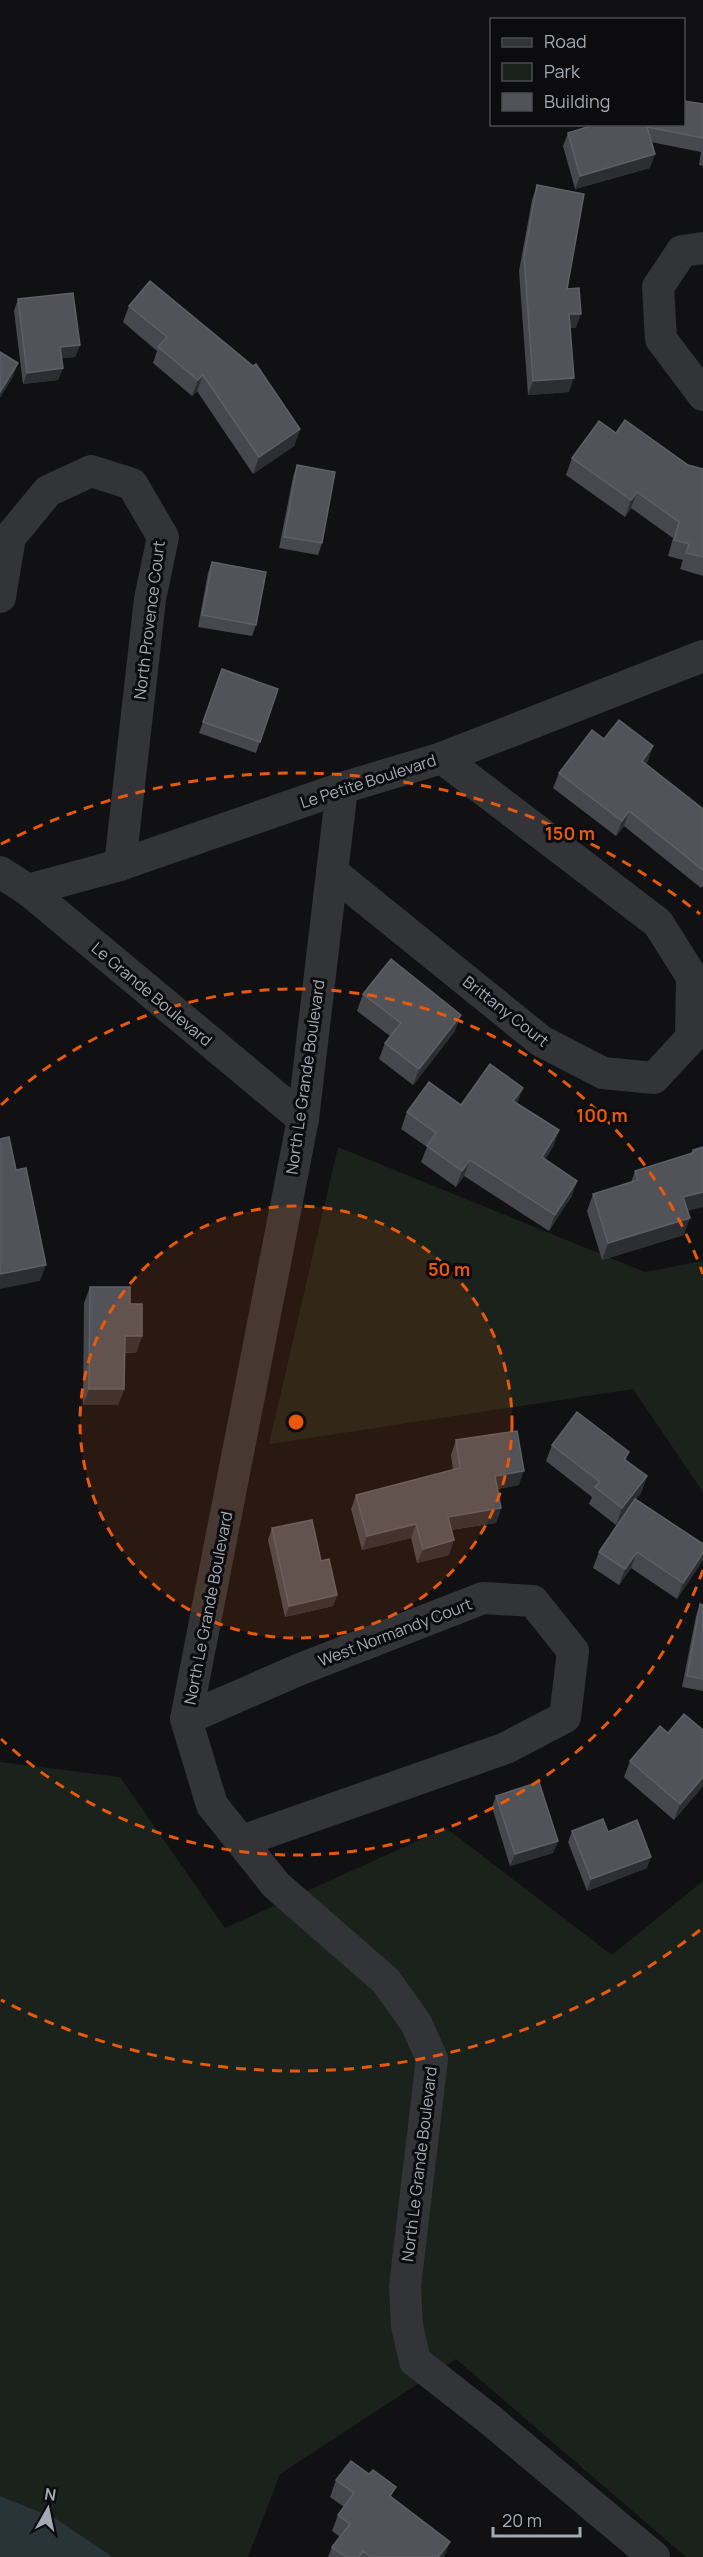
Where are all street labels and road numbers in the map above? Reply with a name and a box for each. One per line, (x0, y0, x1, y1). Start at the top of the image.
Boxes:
street label: North Provence Court (128, 539, 170, 701)
street label: Le Petite Boulevard (297, 749, 439, 813)
street label: Le Grande Boulevard (87, 937, 217, 1051)
street label: Brittany Court (458, 970, 554, 1052)
street label: North Le Grande Boulevard (280, 978, 330, 1176)
street label: North Le Grande Boulevard (178, 1510, 238, 1706)
street label: West Normandy Court (315, 1592, 475, 1672)
street label: North Le Grande Boulevard (396, 2065, 442, 2263)

